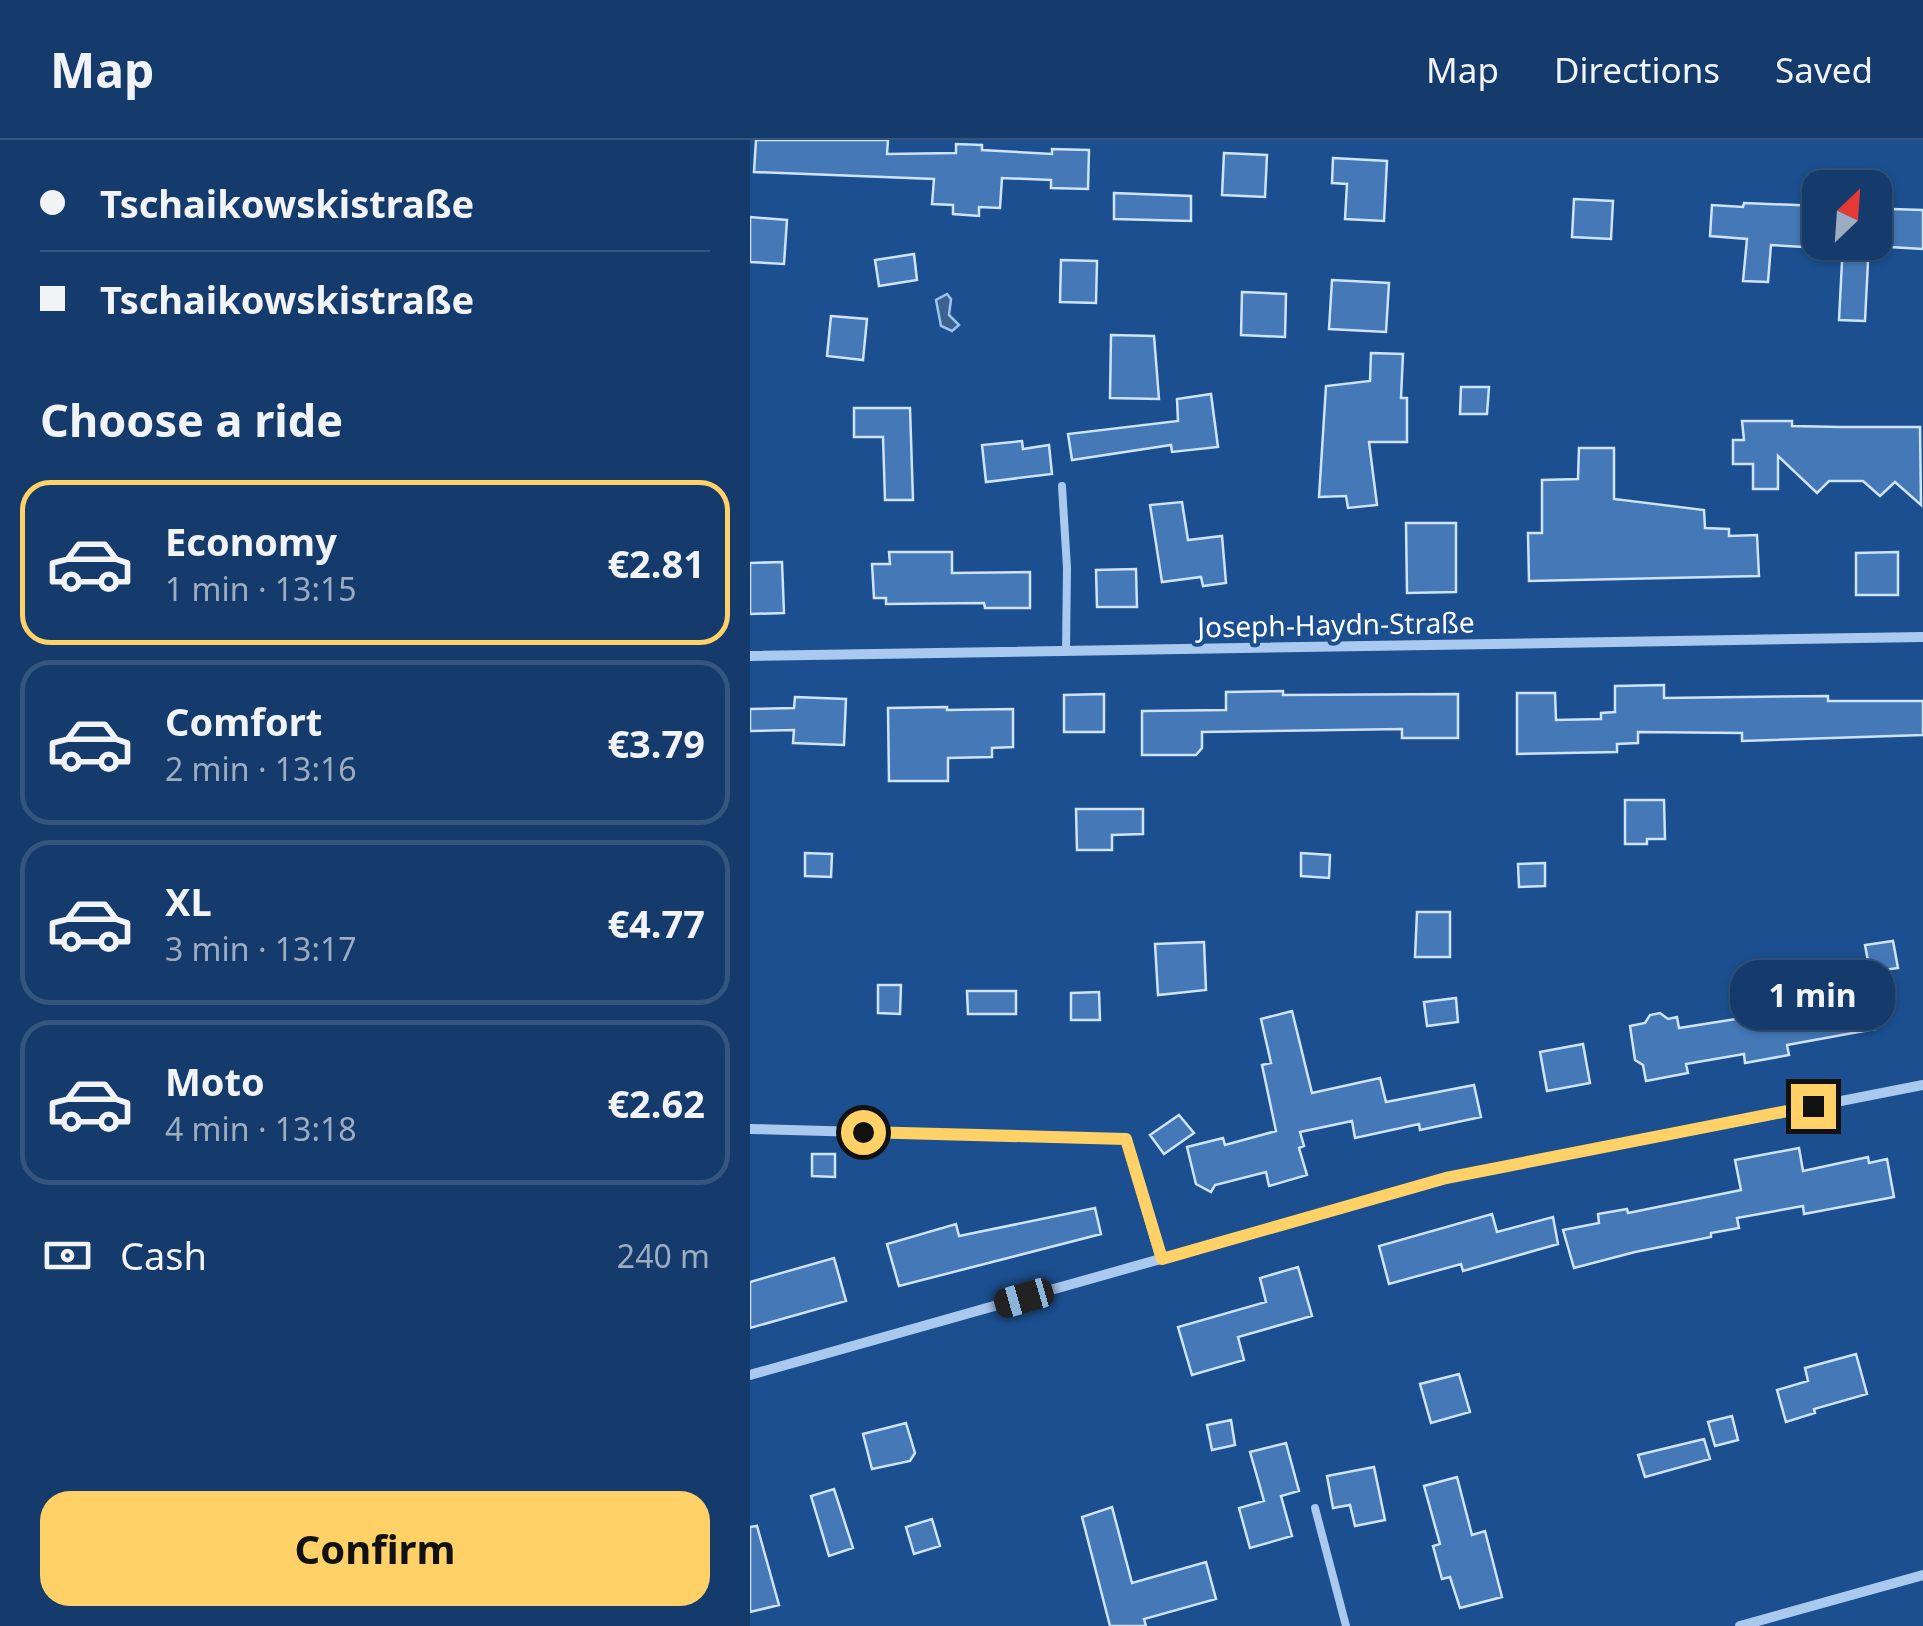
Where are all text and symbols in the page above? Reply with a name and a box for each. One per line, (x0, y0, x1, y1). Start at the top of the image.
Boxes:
text: Map (50, 37, 154, 102)
text: Map (1426, 46, 1499, 93)
text: Directions (1554, 46, 1720, 93)
text: Saved (1775, 46, 1873, 93)
north arrow (1802, 170, 1892, 260)
map controls (1802, 170, 1892, 260)
text: Tschaikowskistraße (100, 177, 474, 229)
text: Tschaikowskistraße (100, 273, 474, 325)
text: Choose a ride (40, 389, 343, 450)
text: Economy (165, 515, 337, 567)
icon: car (45, 518, 135, 608)
text: €2.81 (607, 537, 705, 589)
text: 1 min · 13:15 (165, 567, 357, 610)
street label: Joseph-Haydn-Straße (1194, 603, 1475, 645)
text: Comfort (165, 695, 322, 747)
icon: car (45, 698, 135, 788)
text: €3.79 (607, 717, 705, 769)
text: 2 min · 13:16 (165, 747, 357, 790)
text: XL (165, 875, 212, 927)
icon: car (45, 878, 135, 968)
text: €4.77 (607, 897, 705, 949)
text: 3 min · 13:17 (165, 927, 357, 970)
callout: 1 min (1730, 961, 1896, 1031)
text: 1 min (1768, 973, 1857, 1016)
text: Moto (165, 1055, 265, 1107)
icon: car (45, 1058, 135, 1148)
text: €2.62 (607, 1077, 705, 1129)
route end (1791, 1084, 1836, 1129)
text: 4 min · 13:18 (165, 1107, 357, 1150)
route start (841, 1110, 886, 1155)
icon: cash (40, 1228, 95, 1283)
text: Cash (120, 1229, 207, 1281)
text: 240 m (617, 1234, 710, 1277)
car (991, 1275, 1057, 1321)
button: Confirm (40, 1491, 710, 1606)

